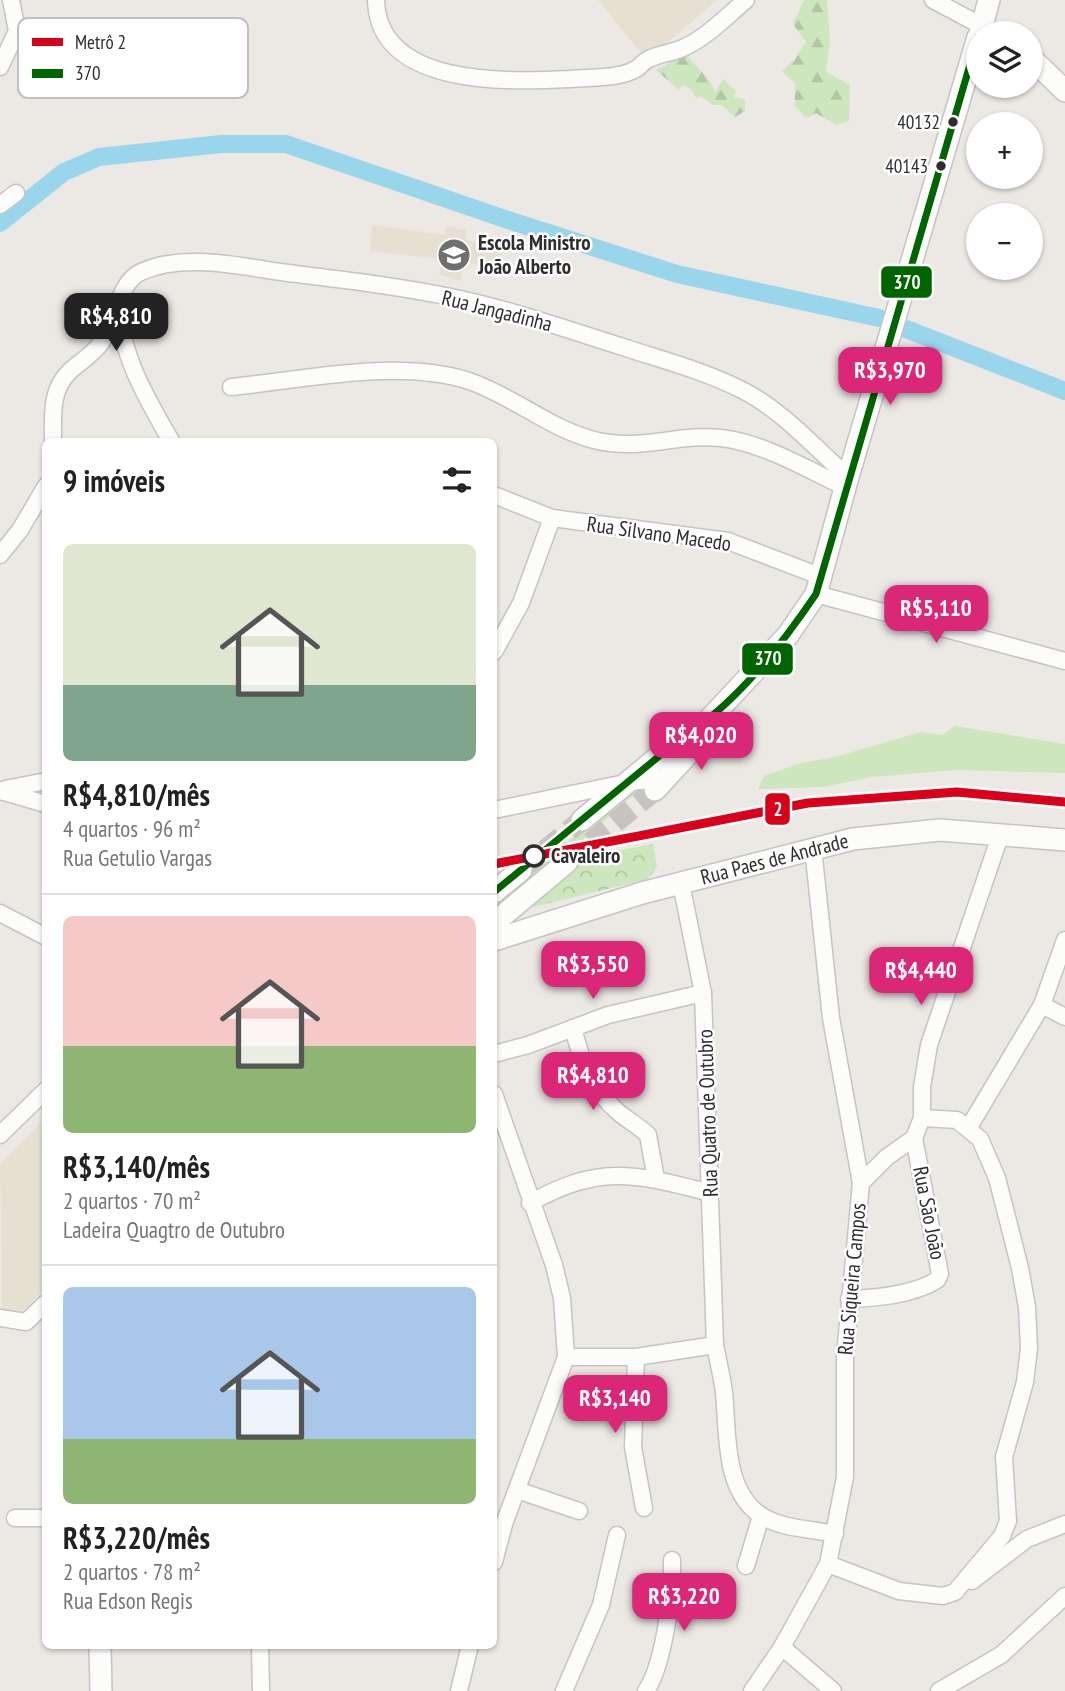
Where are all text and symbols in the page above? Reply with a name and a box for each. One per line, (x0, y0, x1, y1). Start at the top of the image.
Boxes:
legend (18, 18, 248, 98)
map controls (966, 21, 1043, 280)
button: layers (966, 21, 1043, 98)
text: Metrô 2 (75, 30, 126, 54)
text: 370 (75, 61, 101, 85)
place label: 40132 (897, 110, 940, 134)
button: + (966, 112, 1043, 189)
marker: 40132 (946, 115, 960, 129)
place label: 40143 (885, 154, 928, 178)
marker: 40143 (934, 159, 948, 173)
button: − (966, 203, 1043, 280)
place label: Escola Ministro João Alberto (477, 229, 591, 280)
school or university icon: Escola Ministro João Alberto (435, 236, 473, 274)
line badge: 370 (880, 265, 933, 299)
text: 370 (893, 270, 921, 294)
street label: Rua Jangadinha (439, 284, 555, 337)
pin: R$4,810 (51, 294, 181, 353)
text: R$4,810 (80, 301, 152, 330)
pin: R$3,970 (825, 348, 955, 407)
text: R$3,970 (854, 355, 926, 384)
text: 9 imóveis (63, 461, 165, 500)
icon: filters (438, 461, 476, 499)
street label: Rua Silvano Macedo (585, 510, 733, 557)
pin: R$5,110 (871, 586, 1001, 645)
icon: home (207, 589, 333, 715)
text: R$5,110 (900, 593, 972, 622)
line badge: 370 (741, 642, 794, 676)
text: 370 (754, 646, 782, 670)
pin: R$4,020 (636, 712, 766, 772)
text: R$4,020 (665, 720, 737, 749)
text: R$4,810/mês (63, 775, 210, 814)
line badge: 2 (764, 792, 791, 826)
text: 2 (773, 797, 783, 821)
text: 4 quartos · 96 m² (63, 814, 201, 843)
street label: Rua Paes de Andrade (698, 827, 851, 890)
place label: Cavaleiro (551, 842, 620, 869)
text: Rua Getulio Vargas (63, 843, 212, 872)
marker: Cavaleiro (523, 845, 545, 867)
pin: R$3,550 (528, 942, 658, 1001)
pin: R$4,440 (856, 948, 986, 1007)
text: R$3,550 (557, 949, 629, 978)
text: R$4,440 (885, 955, 957, 984)
icon: home (207, 961, 333, 1087)
street label: Rua Quatro de Outubro (691, 1029, 724, 1197)
pin: R$4,810 (528, 1052, 658, 1112)
text: R$4,810 (557, 1060, 629, 1089)
text: R$3,140/mês (63, 1147, 210, 1186)
street label: Rua São João (907, 1164, 952, 1262)
text: 2 quartos · 70 m² (63, 1186, 201, 1215)
street label: Rua Siqueira Campos (831, 1202, 872, 1356)
text: Ladeira Quagtro de Outubro (63, 1215, 285, 1244)
icon: home (207, 1332, 333, 1458)
pin: R$3,140 (550, 1376, 680, 1435)
text: R$3,140 (579, 1383, 651, 1412)
text: R$3,220/mês (63, 1518, 210, 1557)
text: 2 quartos · 78 m² (63, 1557, 201, 1586)
pin: R$3,220 (619, 1574, 749, 1633)
text: R$3,220 (648, 1581, 720, 1610)
text: Rua Edson Regis (63, 1586, 193, 1615)

